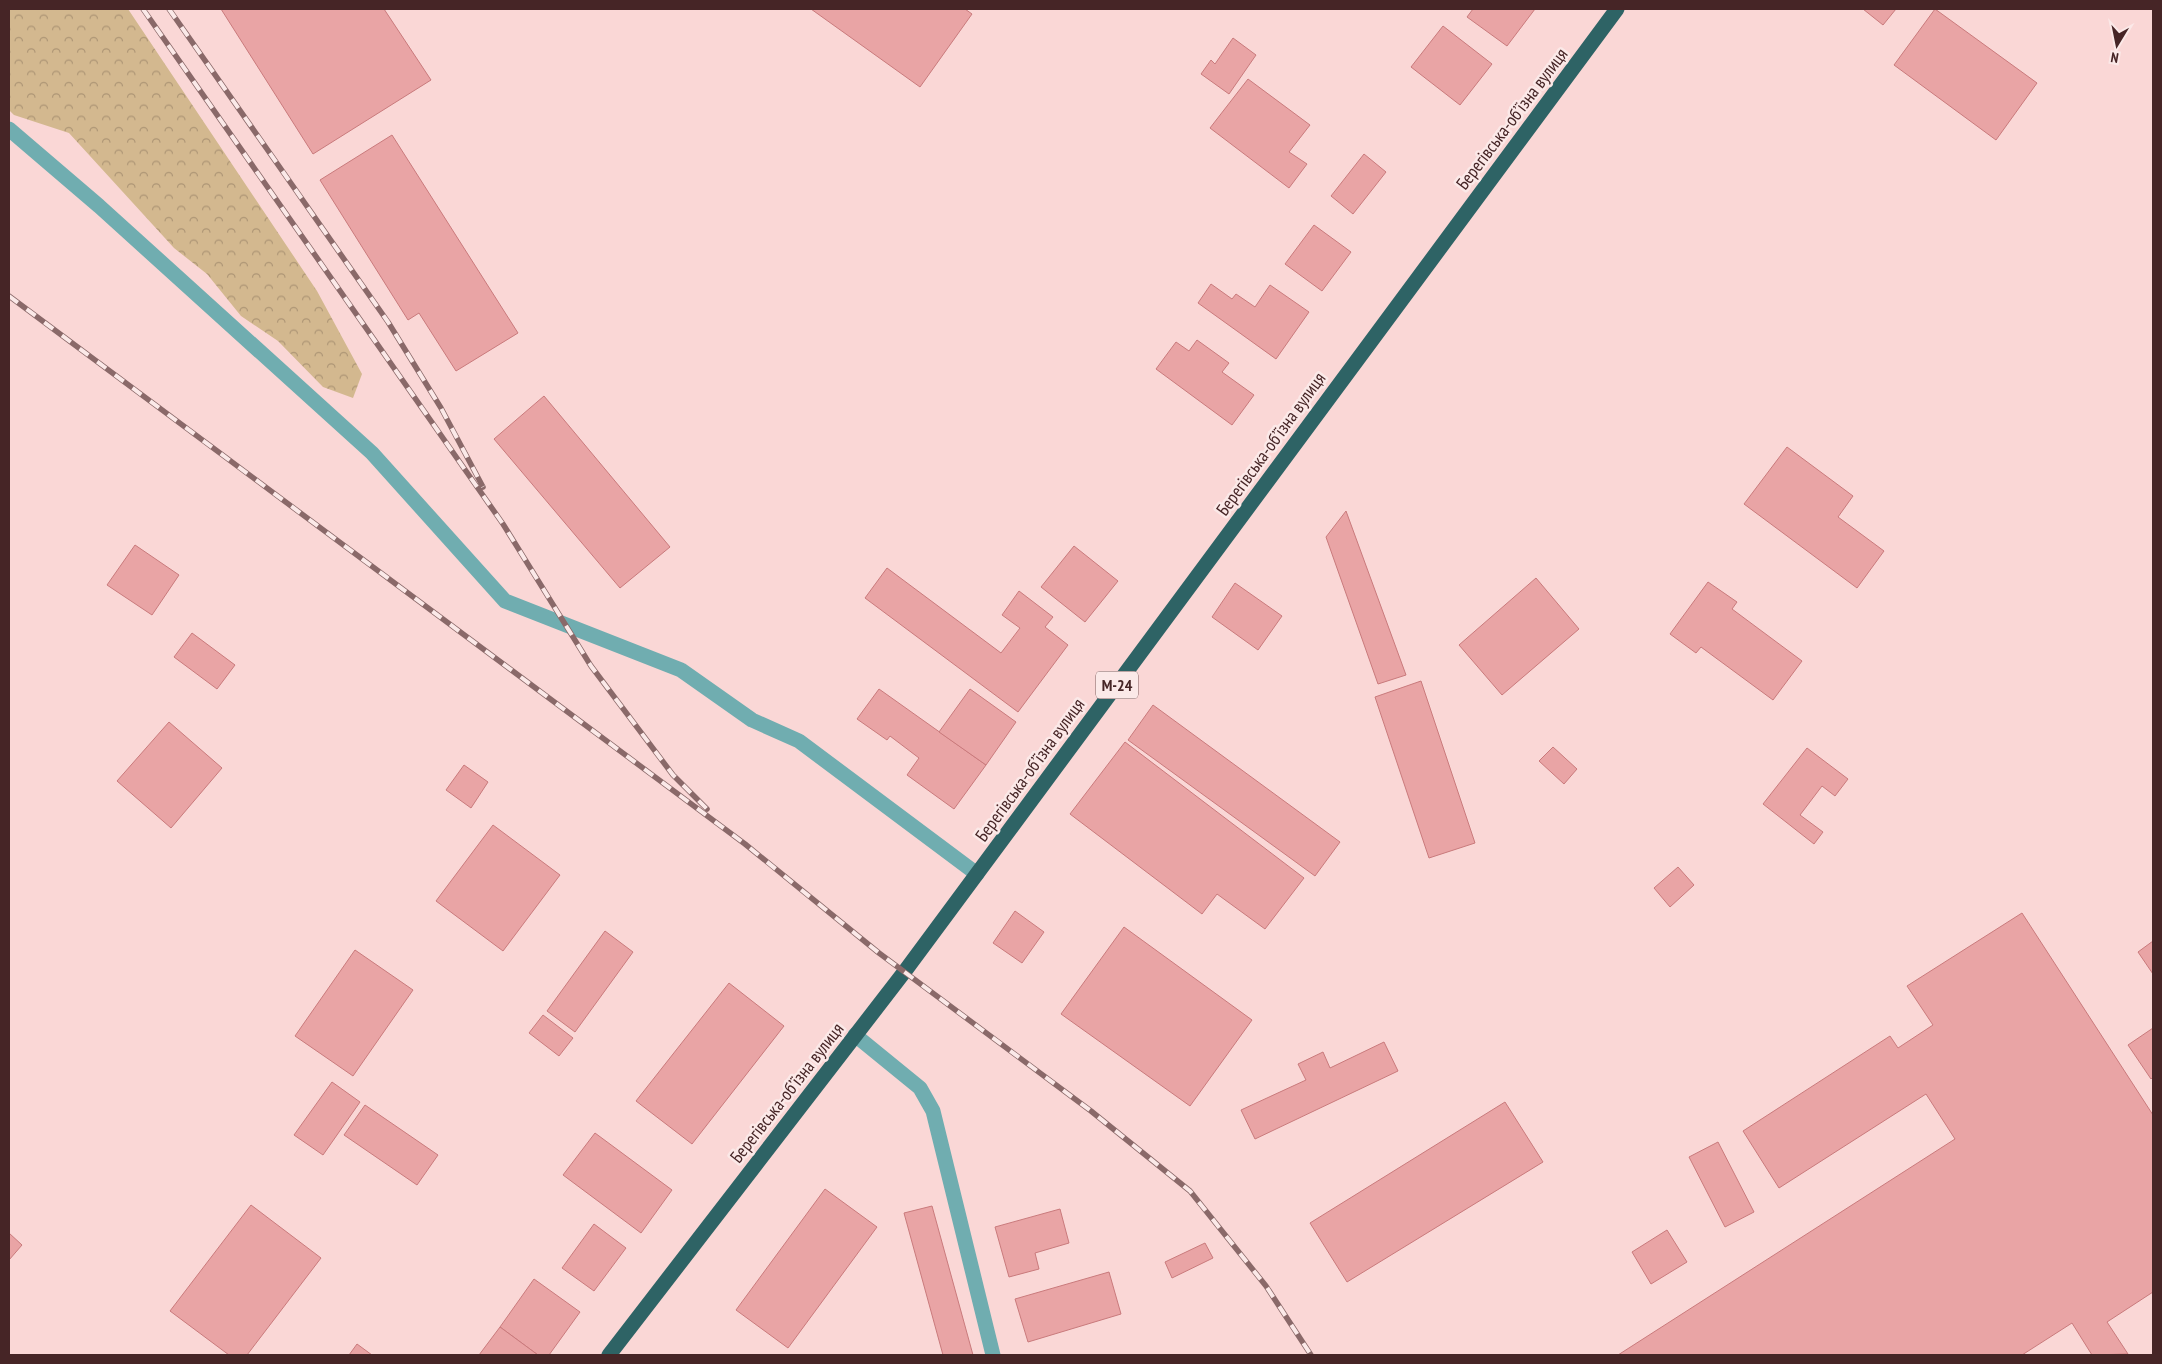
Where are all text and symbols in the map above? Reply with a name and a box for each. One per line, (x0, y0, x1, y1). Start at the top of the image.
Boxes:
north arrow (2092, 20, 2142, 70)
street label: Берегівська-обʼїзна вулиця (1451, 43, 1572, 194)
text: N (2109, 48, 2120, 67)
street label: Берегівська-обʼїзна вулиця (1211, 368, 1330, 520)
road number: М-24 (1096, 672, 1138, 698)
street label: Берегівська-обʼїзна вулиця (970, 694, 1089, 846)
street label: Берегівська-обʼїзна вулиця (725, 1018, 848, 1167)

